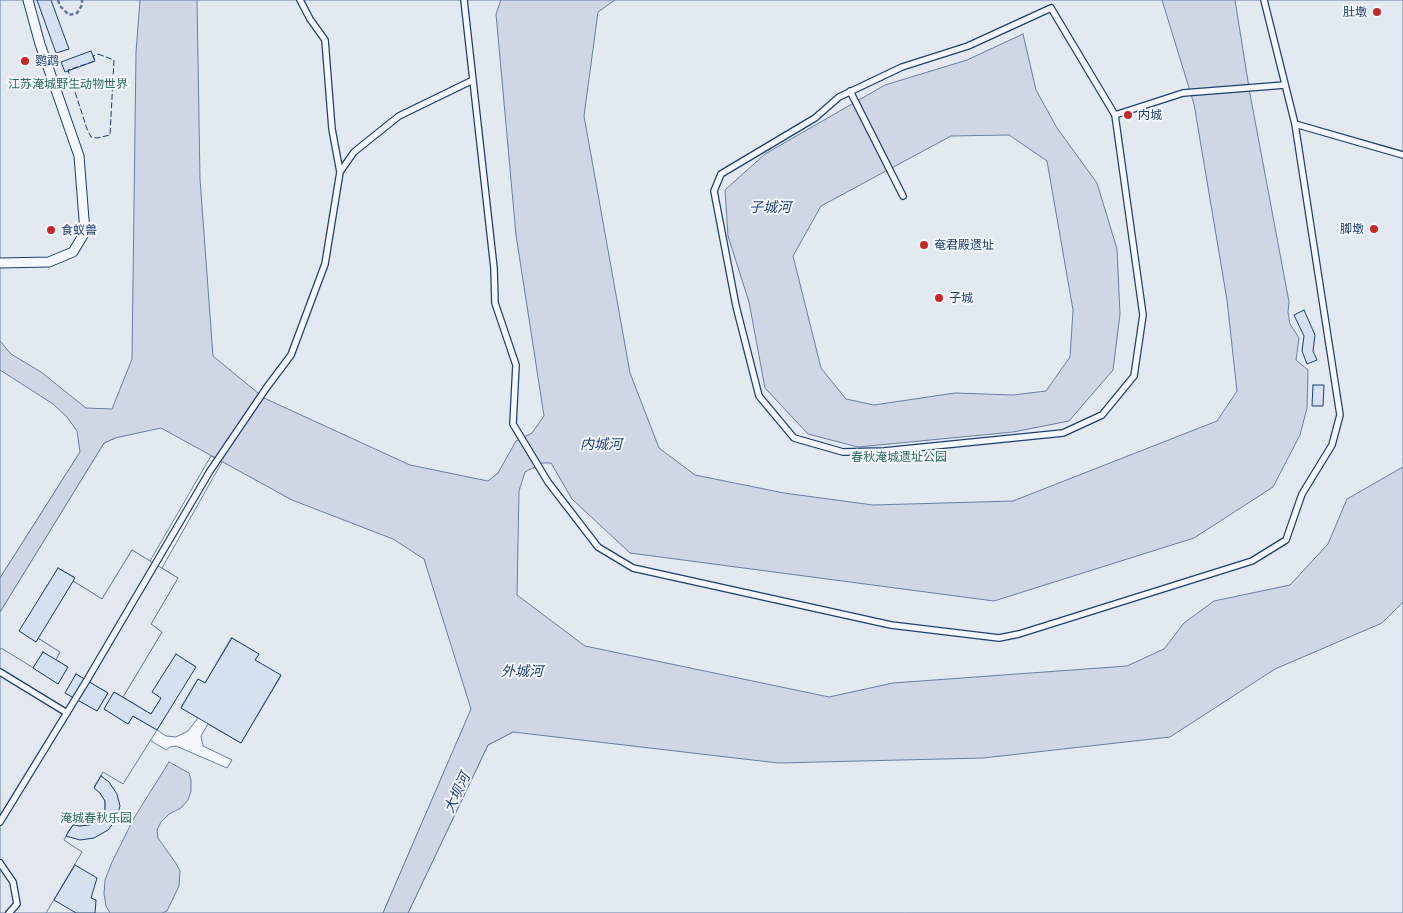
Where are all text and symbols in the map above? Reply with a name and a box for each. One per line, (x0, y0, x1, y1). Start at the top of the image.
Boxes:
place label: 肚墩 (1343, 5, 1367, 19)
marker: 肚墩 (1371, 6, 1383, 18)
place label: 鹦鹉 (35, 54, 59, 68)
marker: 鹦鹉 (19, 55, 31, 67)
park label: 江苏淹城野生动物世界 (8, 77, 128, 91)
place label: 内城 (1138, 108, 1162, 122)
marker: 内城 (1122, 109, 1134, 121)
water label: 子城河 (749, 199, 791, 215)
place label: 脚墩 (1340, 222, 1364, 236)
place label: 食蚁兽 (61, 223, 97, 237)
marker: 脚墩 (1368, 223, 1380, 235)
marker: 食蚁兽 (45, 224, 57, 236)
place label: 奄君殿遗址 (934, 238, 994, 252)
marker: 奄君殿遗址 (918, 239, 930, 251)
place label: 子城 (949, 291, 973, 305)
marker: 子城 (933, 292, 945, 304)
water label: 内城河 (580, 436, 622, 452)
park label: 春秋淹城遗址公园 (851, 450, 947, 464)
water label: 外城河 (501, 663, 543, 679)
water label: 大坝河 (441, 770, 473, 816)
park label: 淹城春秋乐园 (60, 811, 132, 825)

